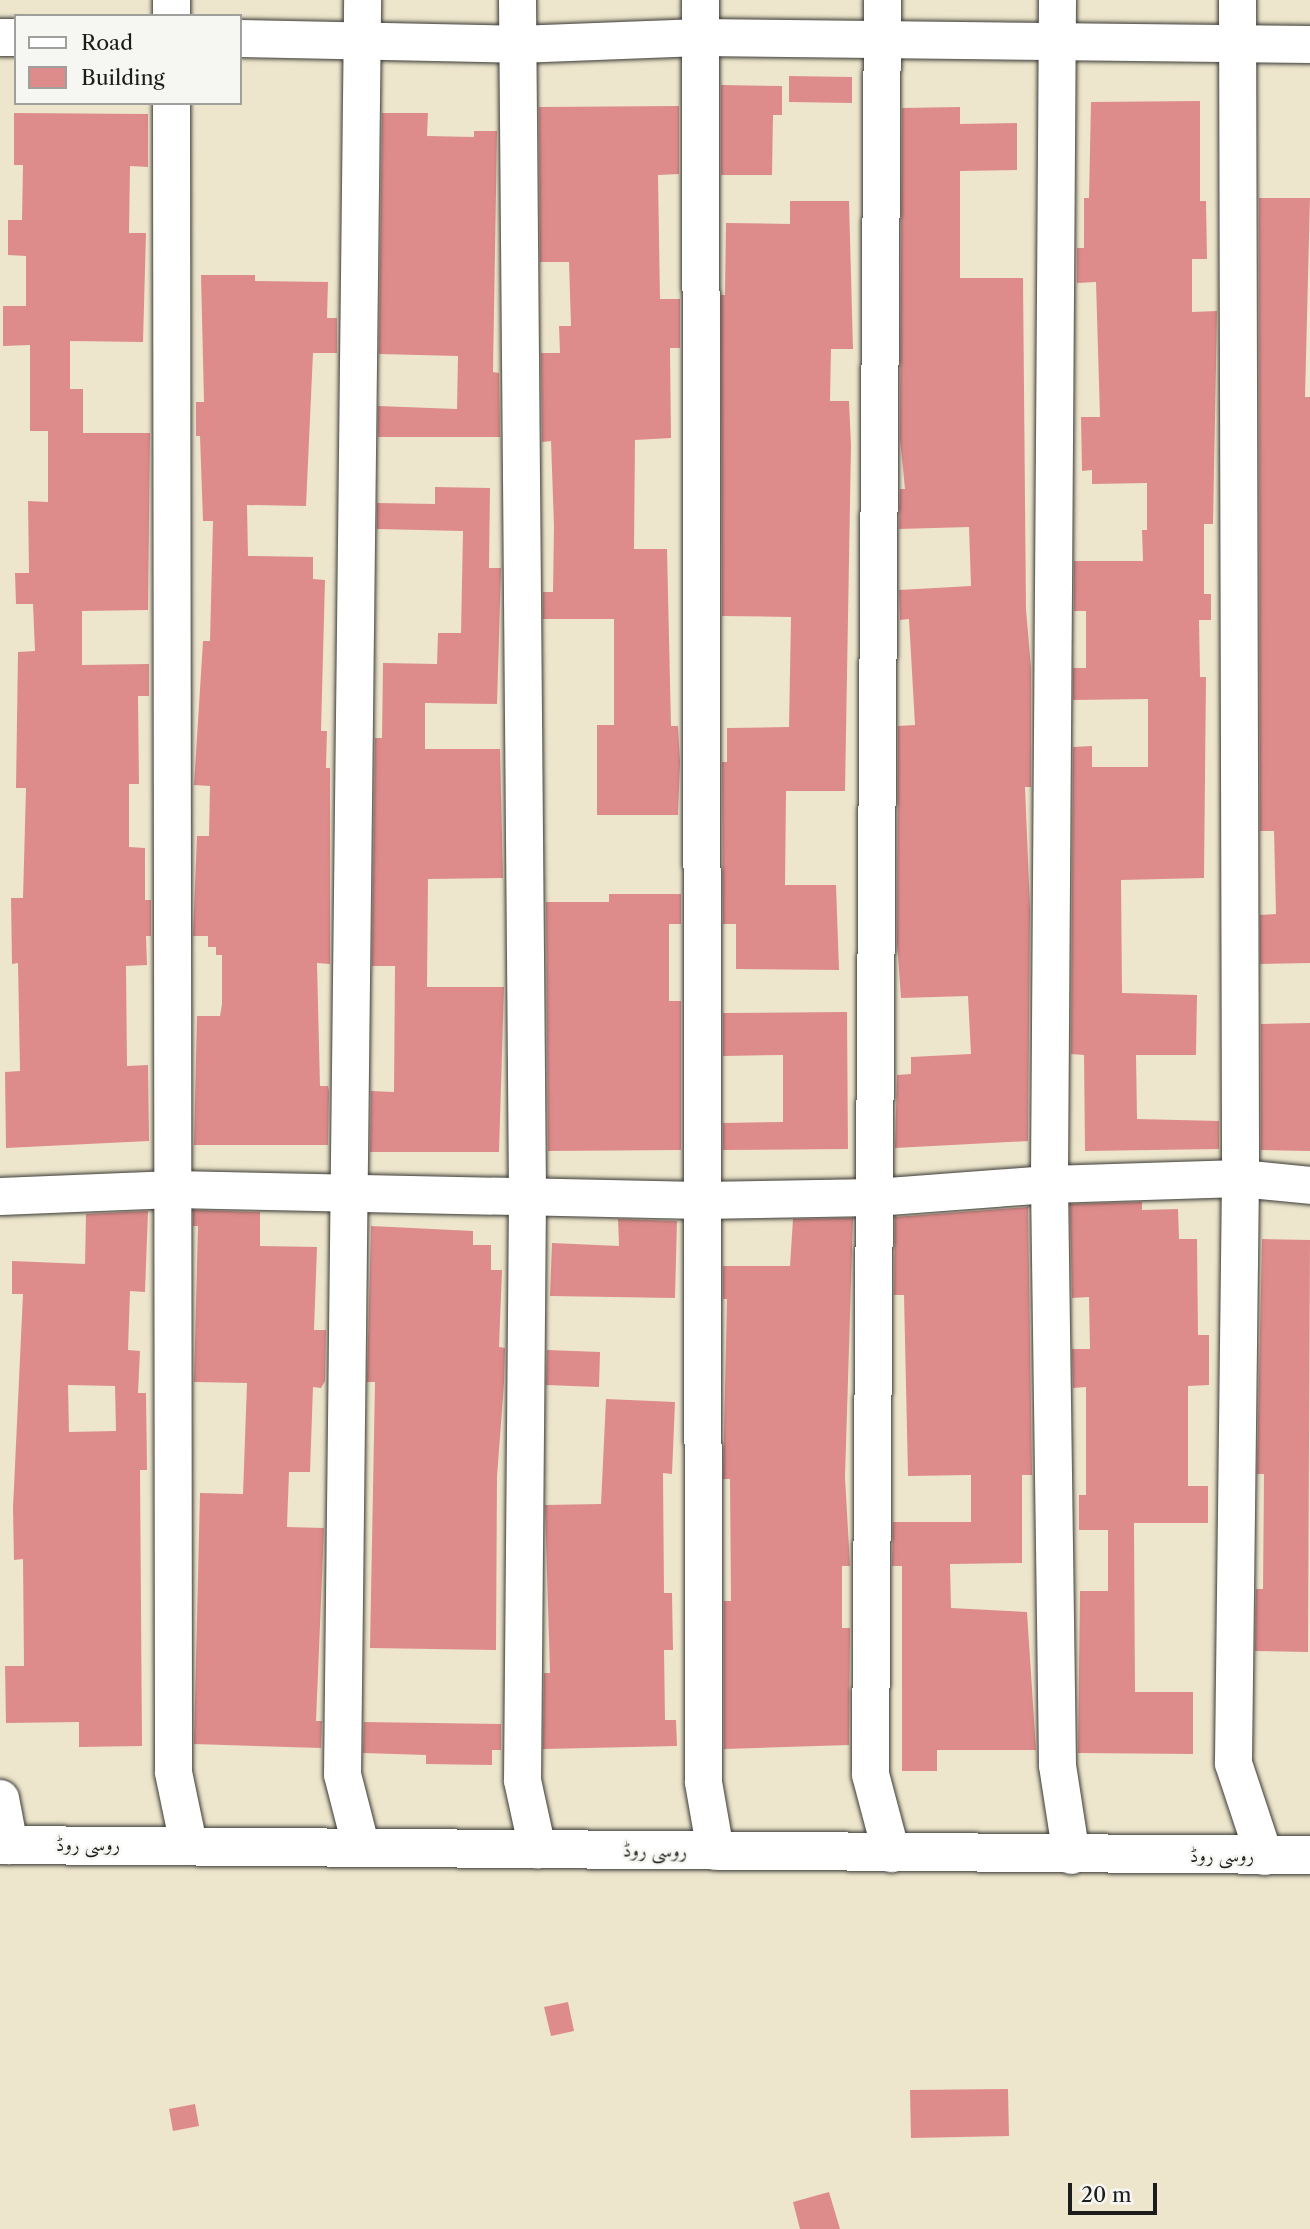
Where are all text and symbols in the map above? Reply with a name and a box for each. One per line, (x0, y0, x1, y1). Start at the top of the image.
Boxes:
legend (14, 14, 242, 105)
text: Road (81, 30, 133, 55)
text: Building (81, 65, 165, 90)
street label: روسی روڈ (56, 1834, 120, 1856)
street label: روسی روڈ (623, 1839, 687, 1863)
street label: روسی روڈ (1190, 1845, 1254, 1867)
scale bar (1072, 2170, 1161, 2214)
text: 20 m (1081, 2182, 1132, 2207)

